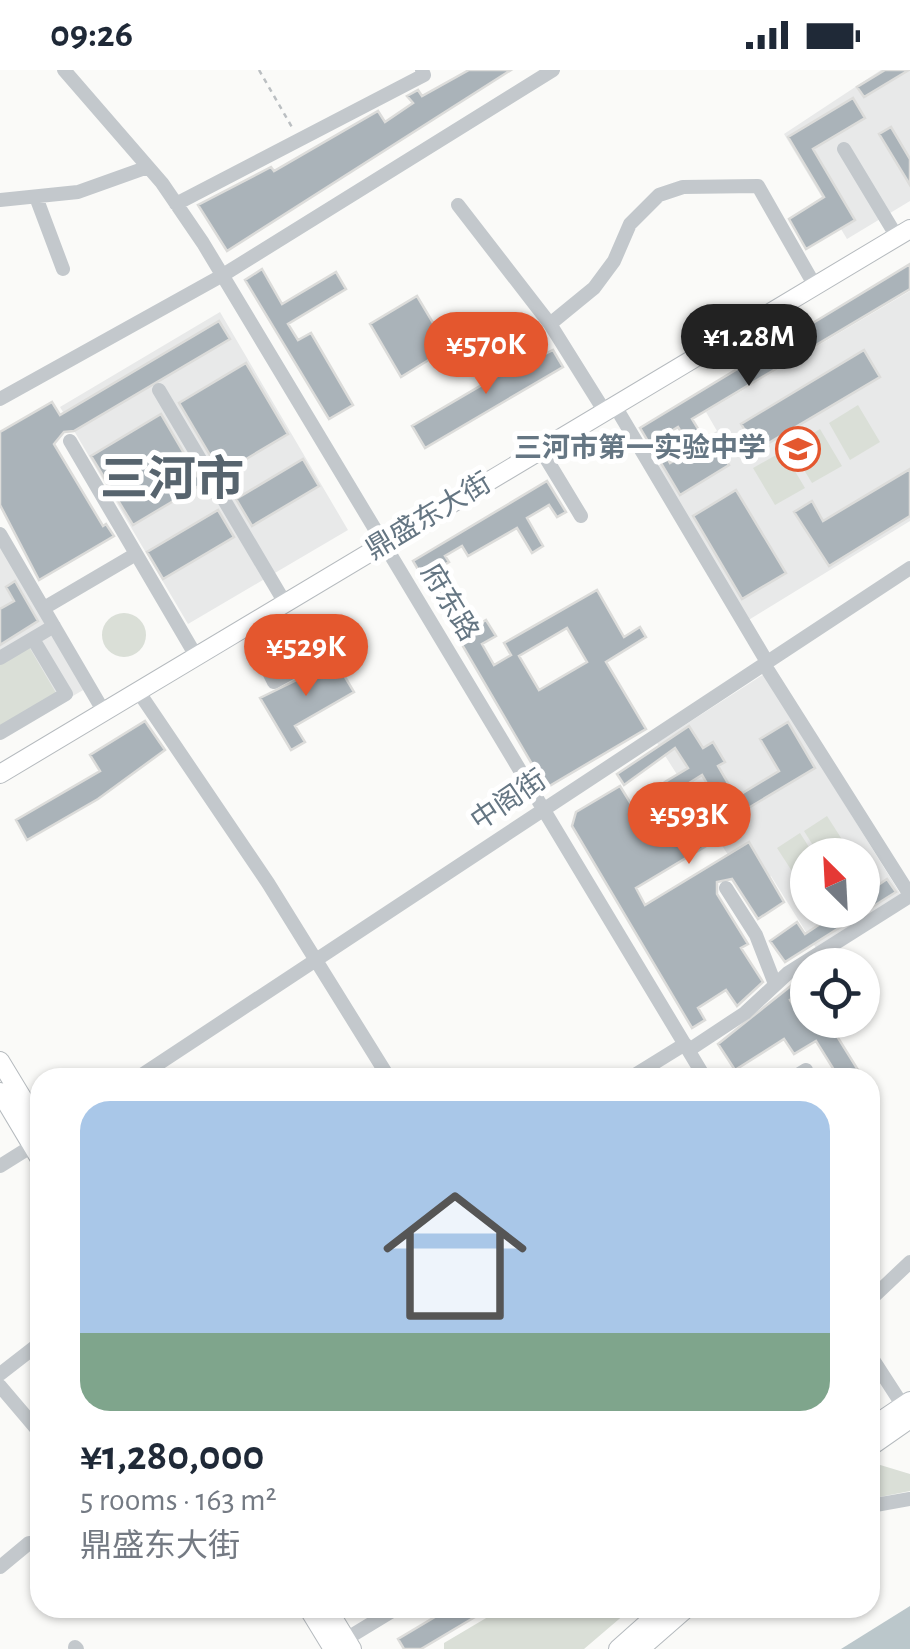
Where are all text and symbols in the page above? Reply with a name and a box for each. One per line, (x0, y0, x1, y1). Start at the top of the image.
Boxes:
text: 09:26 (50, 16, 133, 54)
pin: ¥1.28M (668, 304, 830, 389)
pin: ¥570K (416, 312, 556, 397)
text: ¥1.28M (703, 320, 795, 352)
text: ¥570K (446, 328, 526, 360)
school or university icon: 三河市第一实验中学 (775, 426, 821, 472)
place label: 三河市第一实验中学 (514, 432, 766, 463)
district label: 三河市 (100, 453, 244, 505)
street label: 鼎盛东大街 (361, 467, 496, 565)
street label: 府东路 (415, 559, 484, 646)
pin: ¥529K (236, 614, 376, 699)
text: ¥529K (266, 630, 346, 662)
street label: 中阁街 (465, 764, 552, 836)
pin: ¥593K (619, 782, 759, 867)
text: ¥593K (650, 798, 728, 830)
north arrow (790, 838, 880, 928)
map controls (790, 838, 880, 1038)
button: locate (790, 948, 880, 1038)
icon: home (365, 1166, 545, 1346)
text: ¥1,280,000 (80, 1435, 264, 1477)
text: 5 rooms · 163 m² (80, 1484, 277, 1516)
text: 鼎盛东大街 (80, 1530, 240, 1562)

